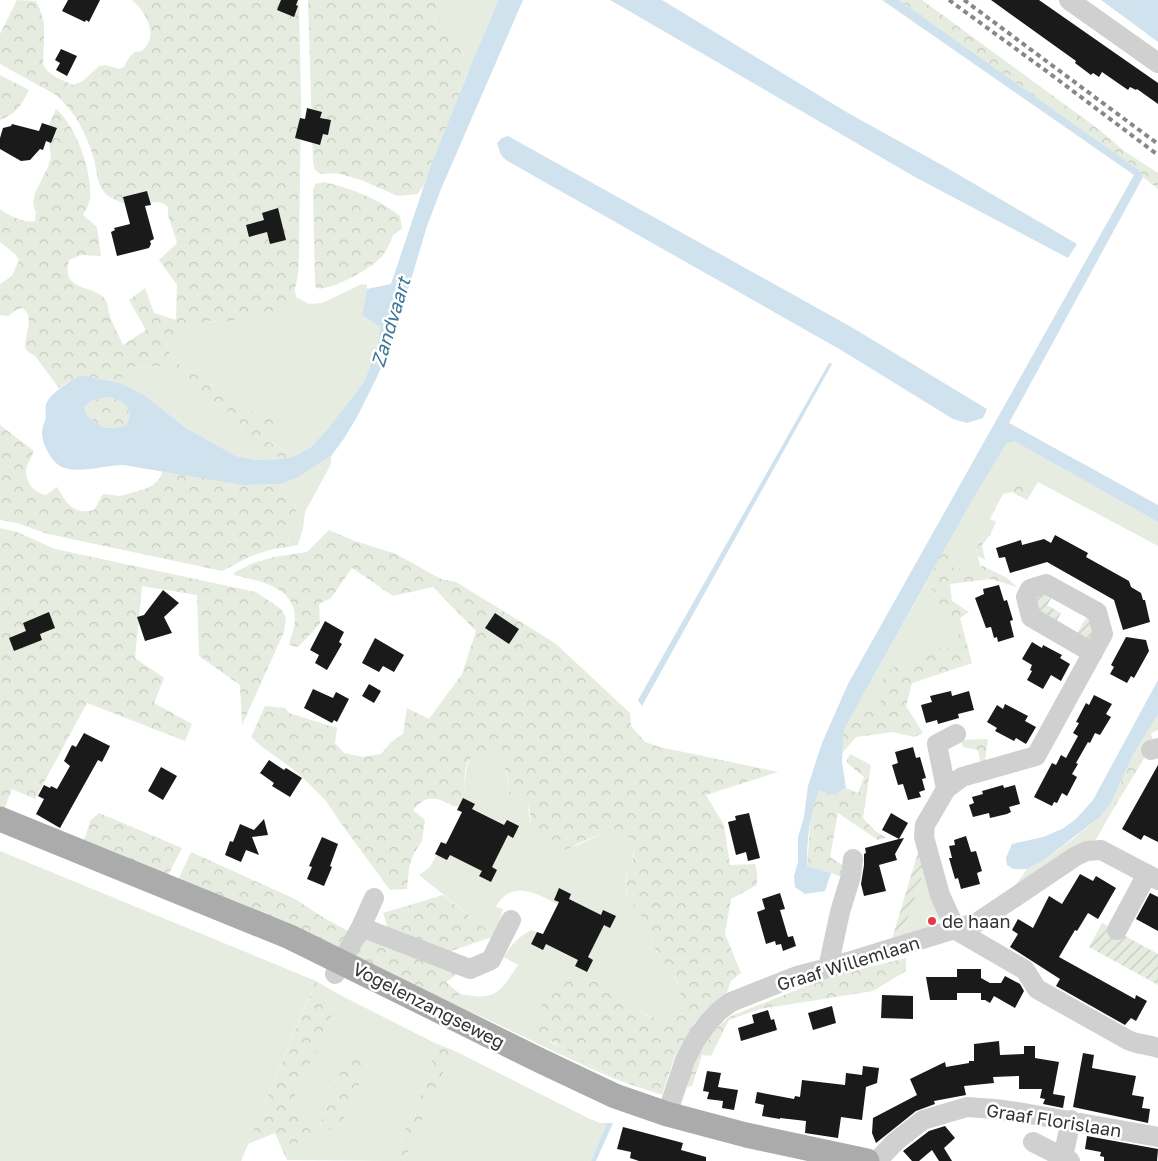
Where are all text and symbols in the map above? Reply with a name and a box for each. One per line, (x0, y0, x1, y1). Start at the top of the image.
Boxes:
water label: Zandvaart (365, 272, 415, 370)
place label: de haan (942, 910, 1011, 932)
marker: de haan (926, 915, 938, 927)
street label: Graaf Willemlaan (774, 931, 922, 995)
street label: Vogelenzangseweg (349, 957, 509, 1053)
street label: Graaf Florislaan (985, 1098, 1123, 1142)

